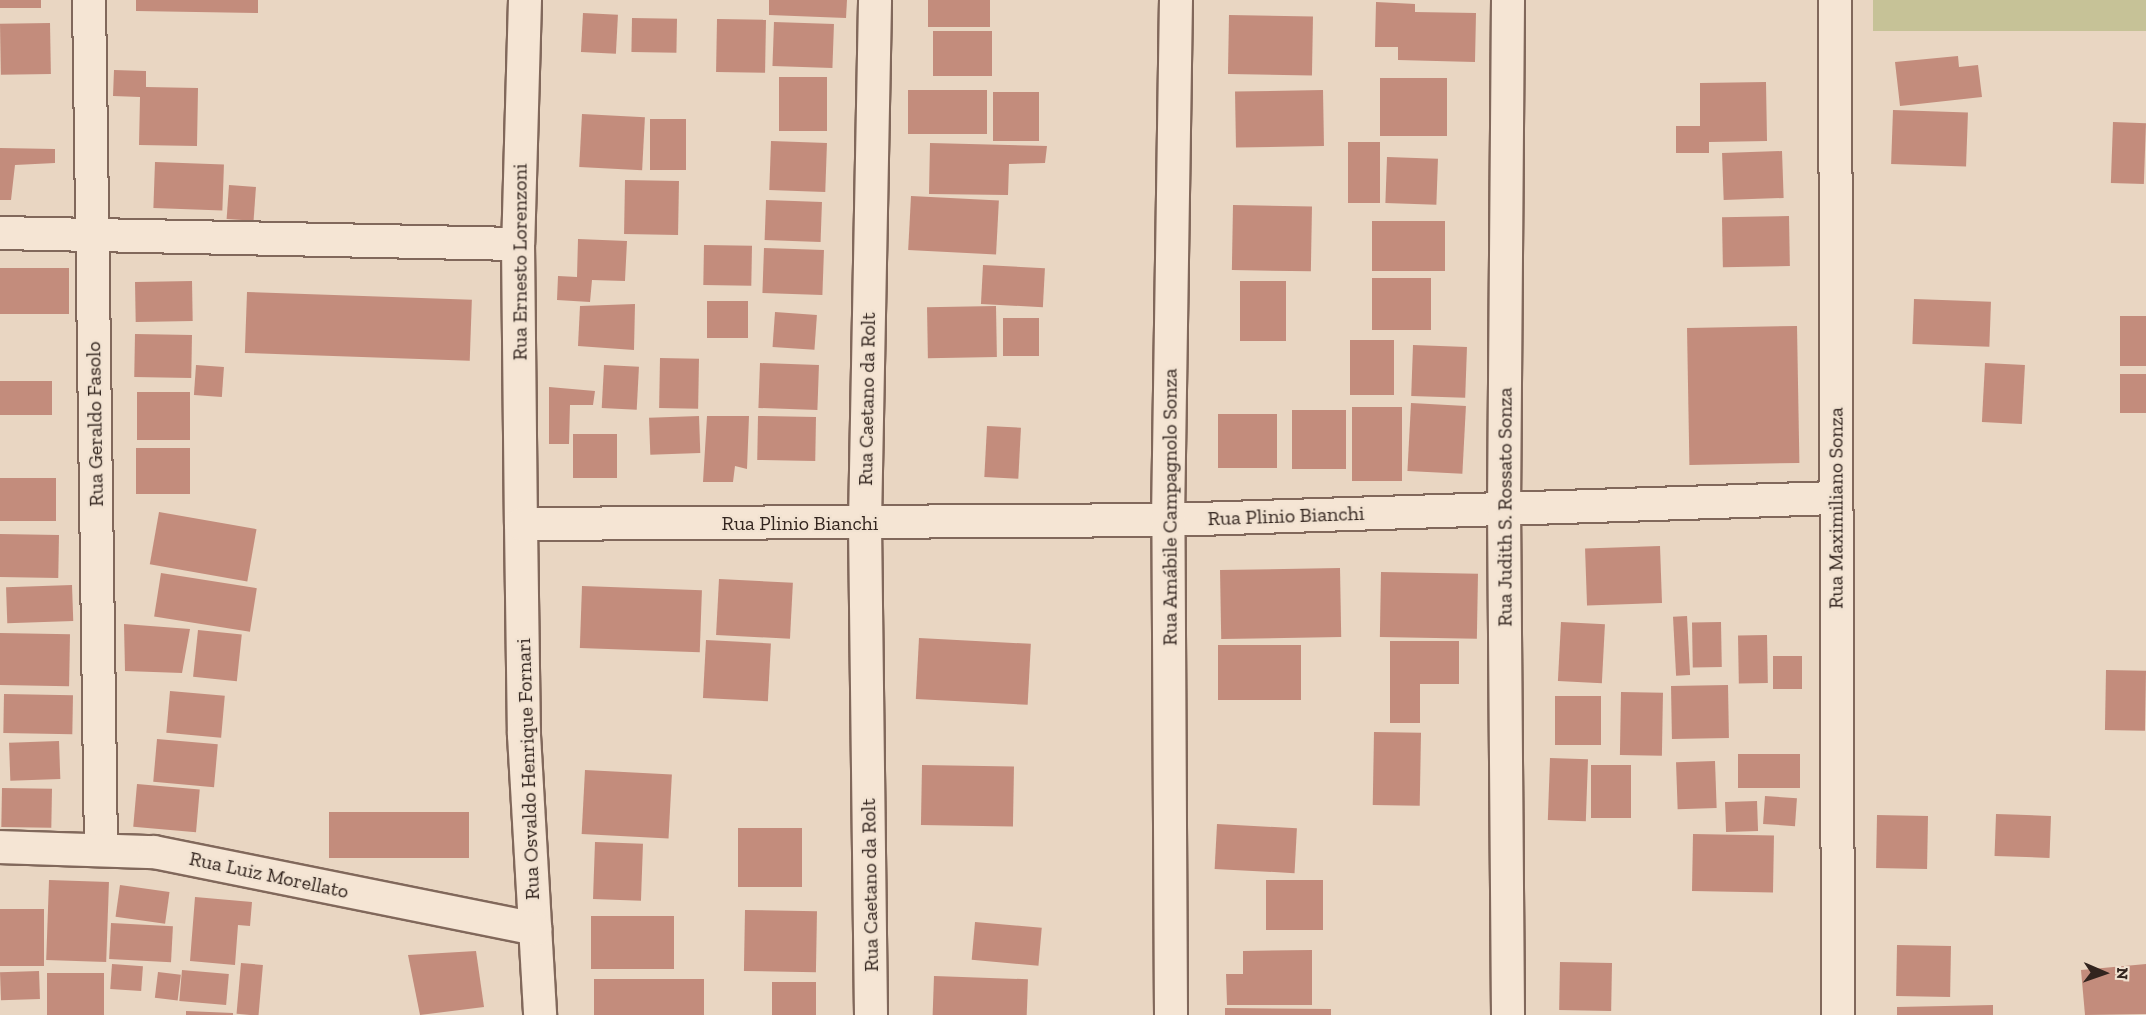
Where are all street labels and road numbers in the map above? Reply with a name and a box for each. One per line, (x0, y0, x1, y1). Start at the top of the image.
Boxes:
street label: Rua Ernesto Lorenzoni (508, 164, 532, 360)
street label: Rua Caetano da Rolt (853, 312, 881, 486)
street label: Rua Geraldo Fasolo (82, 341, 108, 507)
street label: Rua Amábile Campagnolo Sonza (1158, 368, 1182, 646)
street label: Rua Judith S. Rossato Sonza (1493, 387, 1517, 627)
street label: Rua Maximiliano Sonza (1824, 407, 1848, 609)
street label: Rua Plinio Bianchi (1207, 501, 1365, 531)
street label: Rua Plinio Bianchi (722, 511, 878, 535)
street label: Rua Osvaldo Henrique Fornari (511, 638, 545, 900)
street label: Rua Caetano da Rolt (856, 798, 884, 972)
street label: Rua Luiz Morellato (187, 846, 351, 904)

